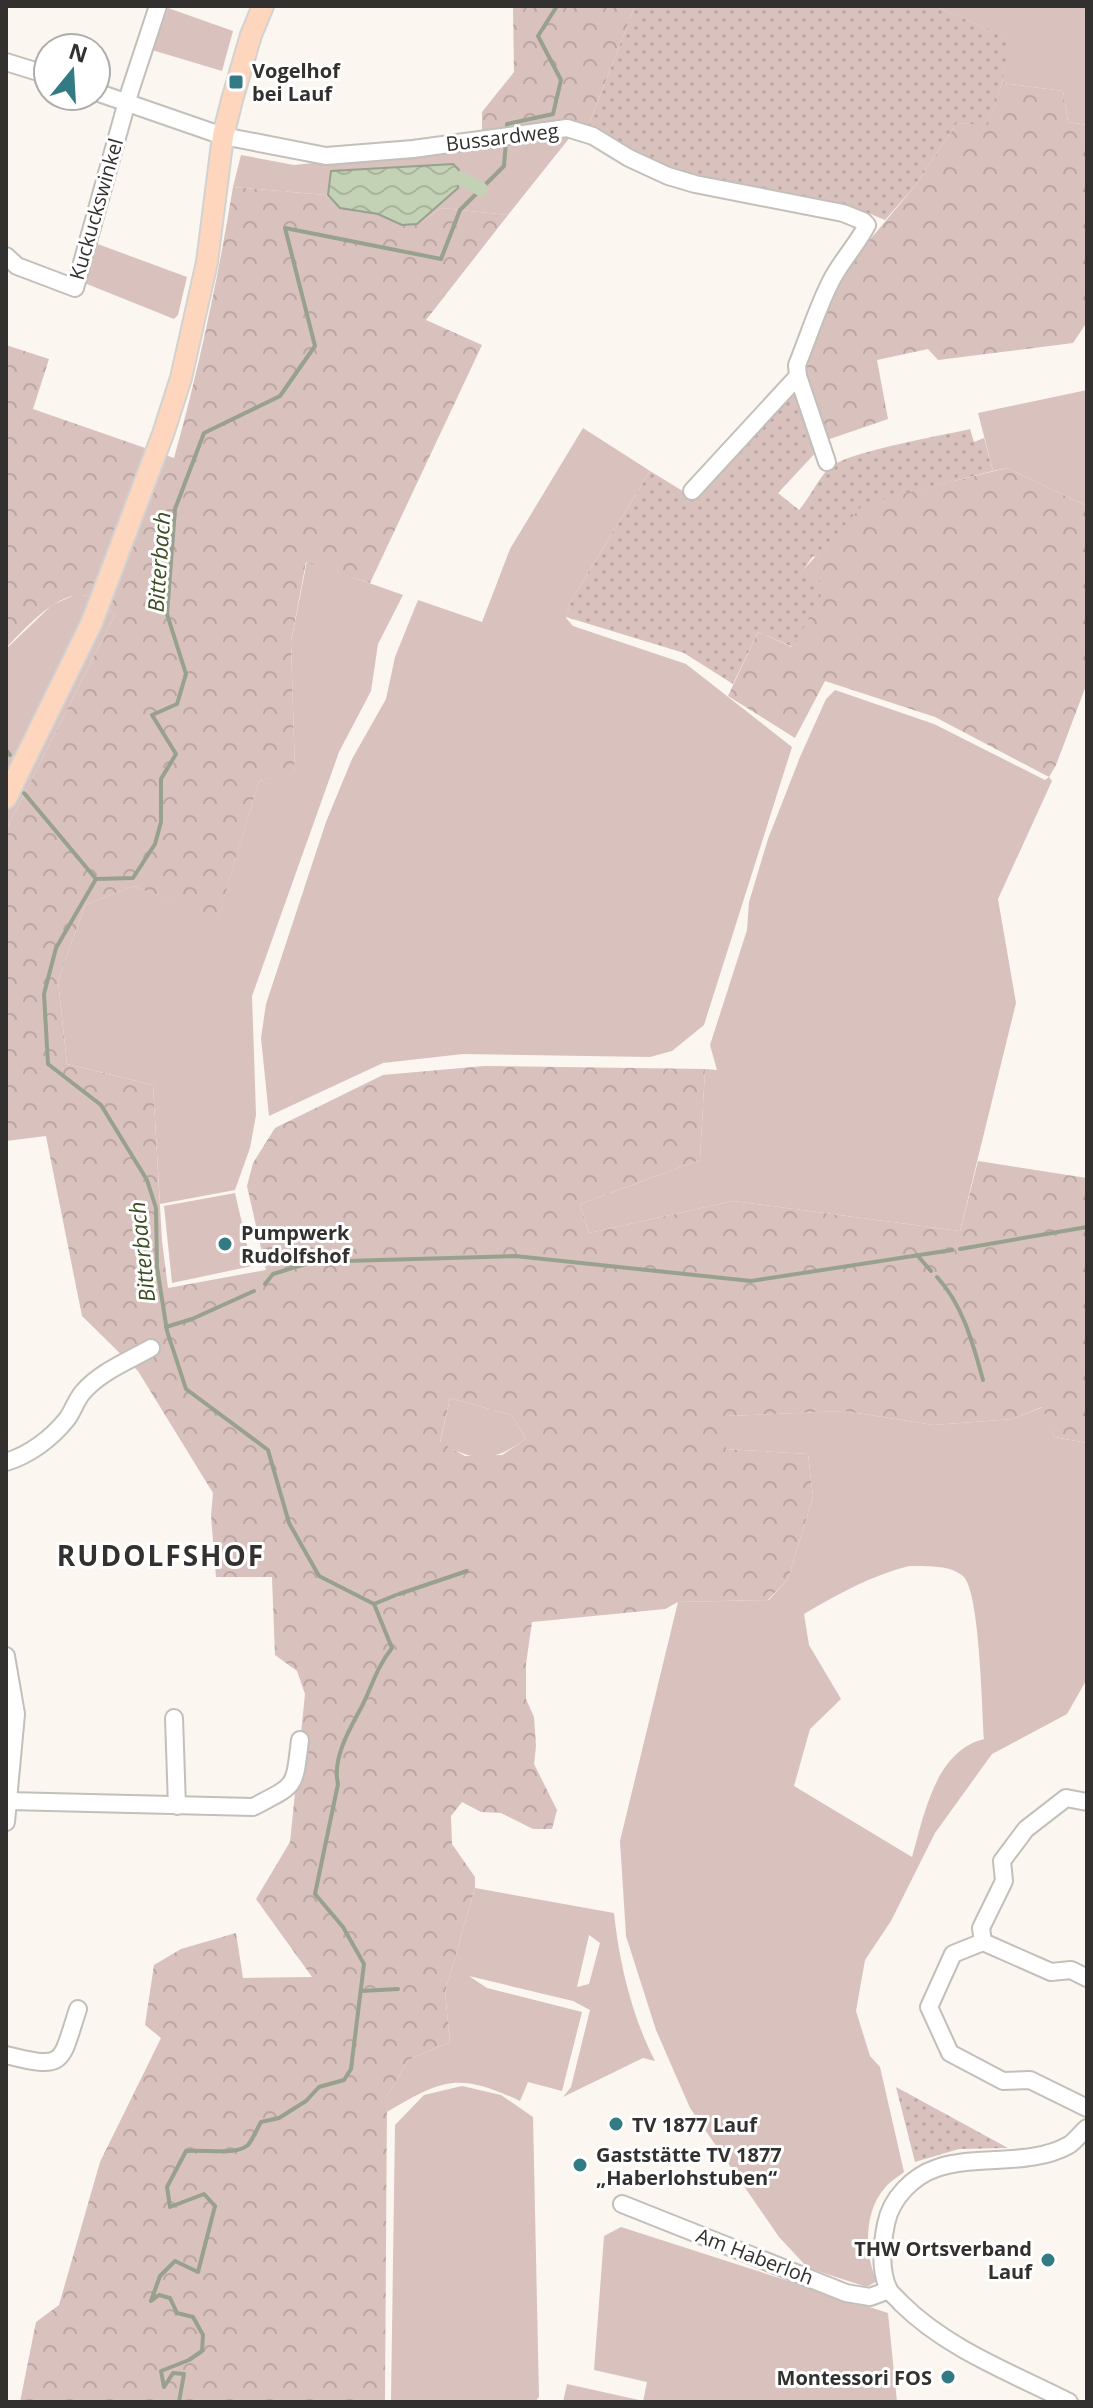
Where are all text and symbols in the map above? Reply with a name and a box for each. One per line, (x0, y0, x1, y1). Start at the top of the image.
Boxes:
north arrow (32, 32, 112, 112)
text: N (65, 35, 92, 69)
place label: Vogelhof bei Lauf (252, 57, 341, 107)
marker: Vogelhof bei Lauf (227, 73, 245, 91)
street label: Bussardweg (444, 117, 560, 157)
street label: Kuckuckswinkel (63, 135, 129, 283)
water label: Bitterbach (140, 511, 176, 613)
water label: Bitterbach (121, 1200, 161, 1304)
place label: Pumpwerk Rudolfshof (241, 1219, 351, 1269)
marker: Pumpwerk Rudolfshof (216, 1235, 234, 1253)
district label: RUDOLFSHOF (57, 1536, 265, 1574)
place label: TV 1877 Lauf (632, 2111, 758, 2138)
marker: TV 1877 Lauf (607, 2115, 625, 2133)
place label: Gaststätte TV 1877 „Haberlohstuben“ (596, 2141, 782, 2191)
marker: Gaststätte TV 1877 „Haberlohstuben“ (571, 2156, 589, 2174)
street label: Am Haberloh (693, 2221, 817, 2291)
place label: THW Ortsverband Lauf (854, 2235, 1033, 2285)
marker: THW Ortsverband Lauf (1039, 2251, 1057, 2269)
place label: Montessori FOS (777, 2364, 932, 2391)
marker: Montessori FOS (939, 2368, 957, 2386)

